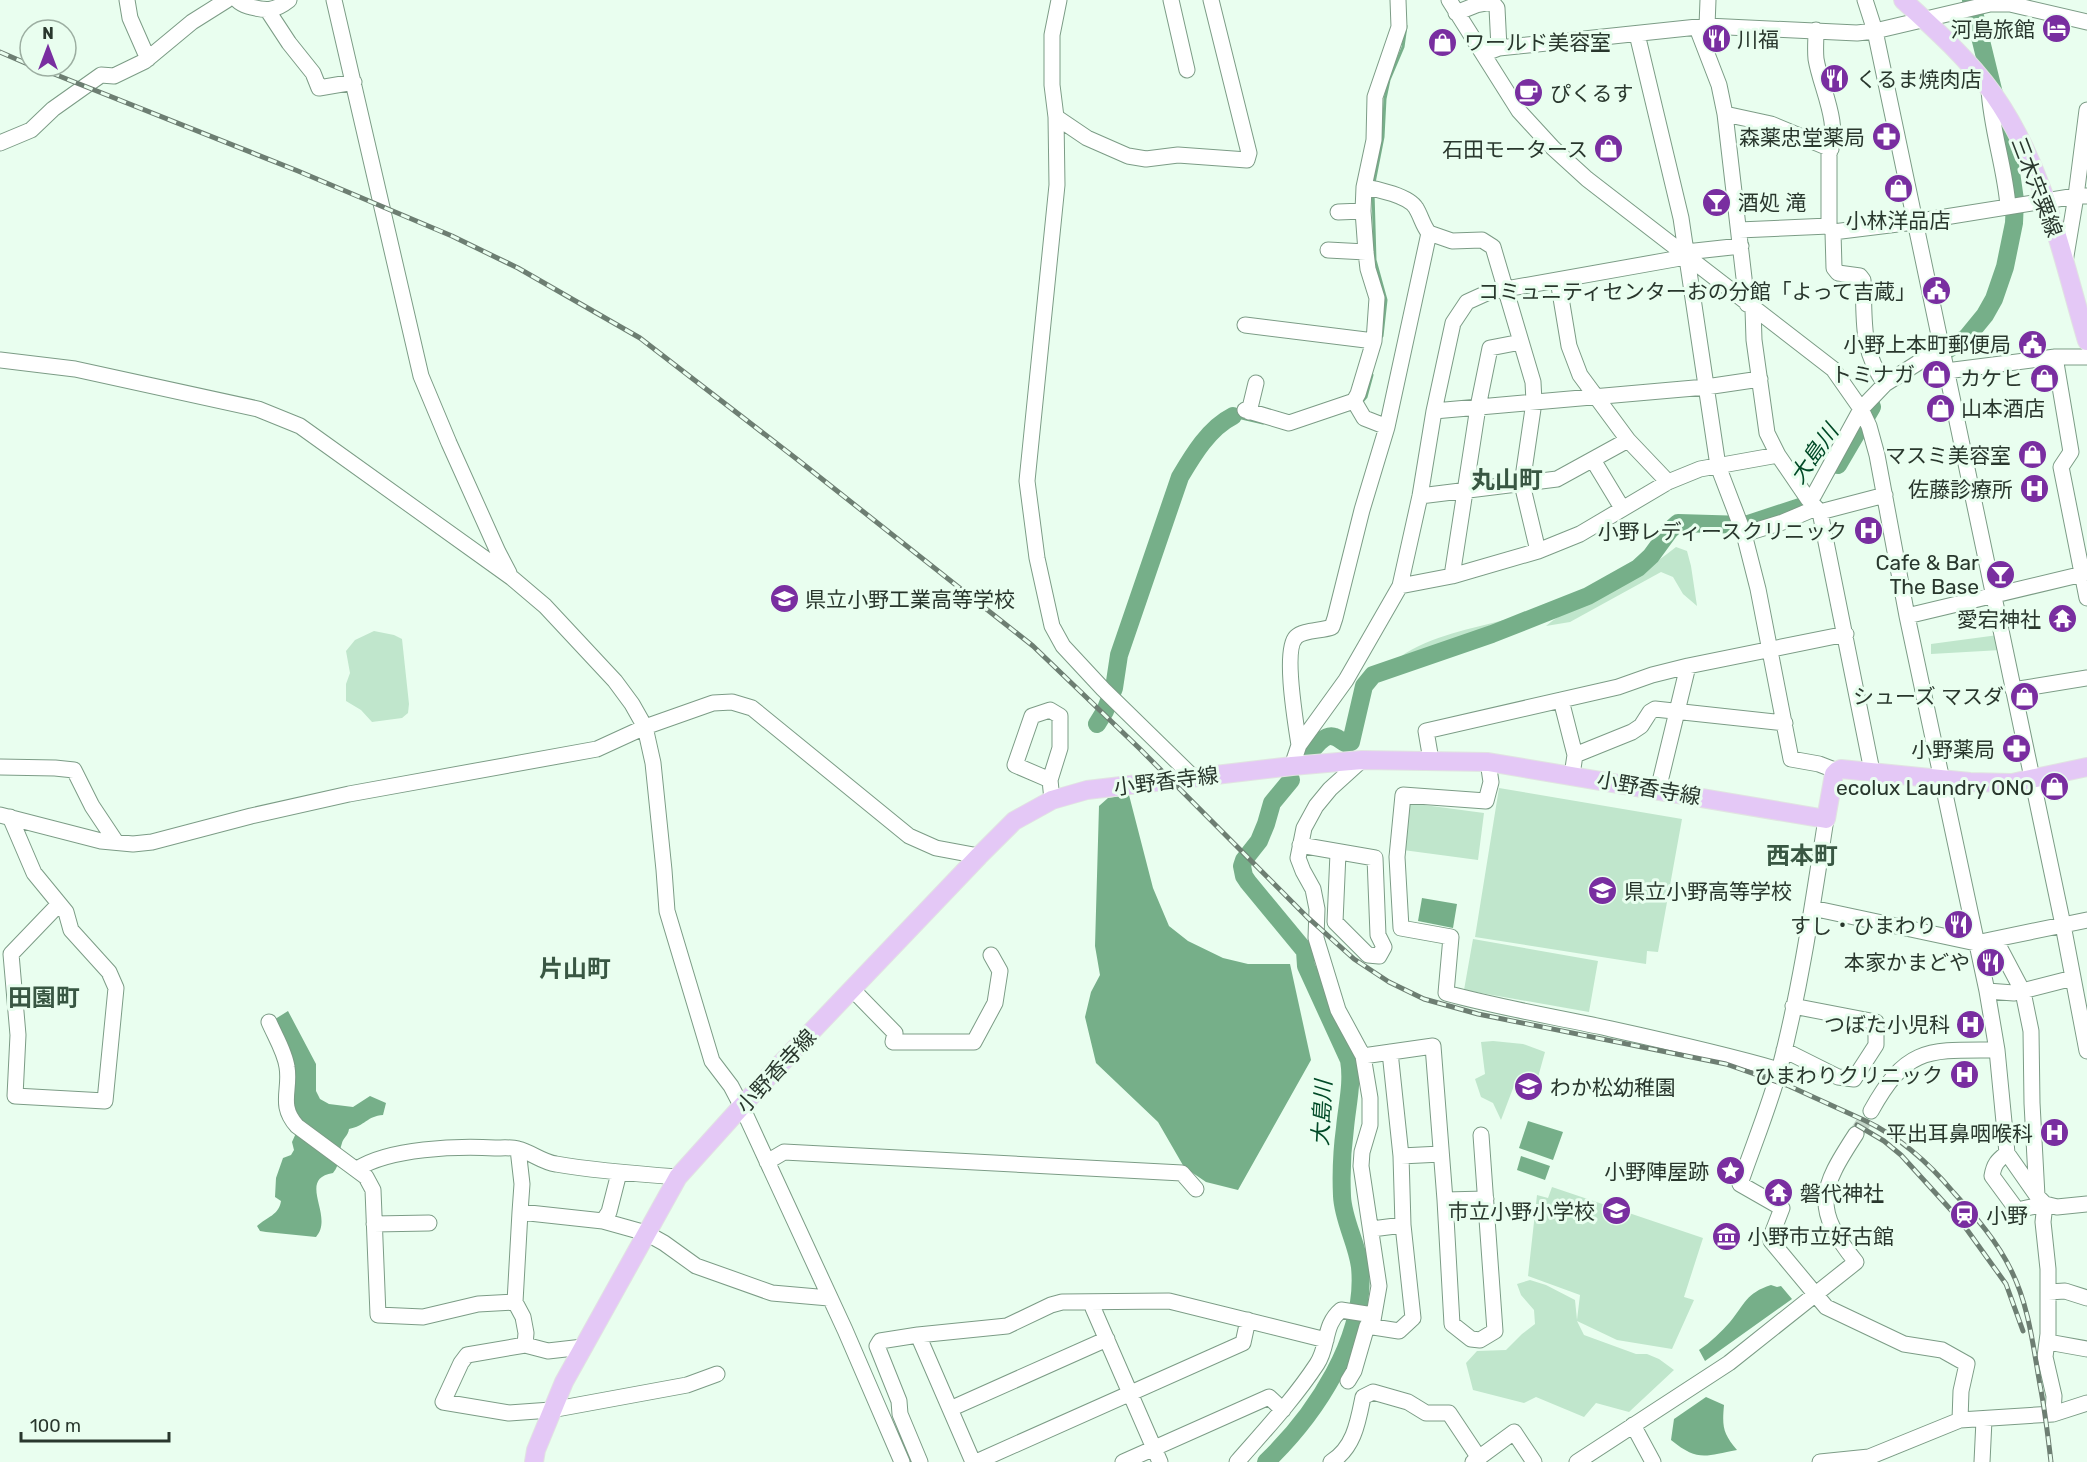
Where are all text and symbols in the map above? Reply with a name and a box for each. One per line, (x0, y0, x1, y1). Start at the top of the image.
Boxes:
hotel icon: 河島旅館 (2040, 13, 2072, 45)
place label: 河島旅館 (1951, 17, 2035, 42)
north arrow (18, 18, 78, 78)
restaurant icon: 川福 (1700, 23, 1732, 55)
text: N (42, 24, 54, 43)
shop icon: ワールド美容室 (1427, 26, 1459, 58)
place label: 川福 (1737, 27, 1779, 52)
place label: ワールド美容室 (1464, 30, 1611, 55)
restaurant icon: くるま焼肉店 (1819, 63, 1851, 95)
place label: くるま焼肉店 (1856, 67, 1982, 92)
cafe icon: ぴくるす (1513, 77, 1545, 109)
place label: ぴくるす (1550, 81, 1634, 106)
pharmacy icon: 森薬忠堂薬局 (1870, 121, 1902, 153)
place label: 森薬忠堂薬局 (1739, 125, 1865, 150)
shop icon: 石田モータース (1593, 133, 1625, 165)
street label: 三木宍粟線 (2007, 134, 2067, 240)
place label: 石田モータース (1442, 137, 1588, 162)
shop icon: 小林洋品店 (1882, 173, 1914, 205)
bar icon: 酒処 滝 (1701, 186, 1733, 218)
place label: 酒処 滝 (1738, 190, 1806, 215)
place label: 小林洋品店 (1846, 208, 1951, 233)
public building icon: コミュニティセンターおの分館「よって吉蔵」 (1921, 275, 1953, 307)
place label: コミュニティセンターおの分館「よって吉蔵」 (1478, 279, 1916, 304)
public building icon: 小野上本町郵便局 (2016, 328, 2048, 360)
place label: 小野上本町郵便局 (1843, 332, 2011, 357)
shop icon: トミナガ (1920, 358, 1952, 390)
place label: トミナガ (1831, 362, 1915, 387)
shop icon: カケヒ (2028, 362, 2060, 394)
place label: カケヒ (1960, 366, 2023, 391)
shop icon: 山本酒店 (1924, 392, 1956, 424)
place label: 山本酒店 (1961, 396, 2045, 421)
water label: 大島川 (1784, 418, 1845, 489)
shop icon: マスミ美容室 (2016, 439, 2048, 471)
place label: マスミ美容室 (1885, 443, 2011, 468)
district label: 丸山町 (1471, 466, 1543, 494)
hospital icon: 佐藤診療所 (2018, 473, 2050, 505)
place label: 佐藤診療所 (1908, 477, 2013, 502)
hospital icon: 小野レディースクリニック (1852, 515, 1884, 547)
place label: 小野レディースクリニック (1598, 519, 1847, 544)
place label: Cafe & Bar The Base (1875, 550, 1979, 599)
bar icon: Cafe & Bar The Base (1984, 558, 2016, 590)
school or university icon: 県立小野工業高等学校 (768, 583, 800, 615)
place label: 県立小野工業高等学校 (805, 587, 1015, 612)
temple icon: 愛宕神社 (2046, 603, 2078, 635)
place label: 愛宕神社 (1957, 607, 2041, 632)
shop icon: シューズ マスダ (2009, 680, 2041, 712)
place label: シューズ マスダ (1853, 684, 2004, 709)
pharmacy icon: 小野薬局 (2000, 733, 2032, 765)
place label: 小野薬局 (1911, 737, 1995, 762)
street label: 小野香寺線 (1112, 762, 1220, 800)
street label: 小野香寺線 (1595, 767, 1703, 809)
shop icon: ecolux Laundry ONO (2039, 771, 2071, 803)
place label: ecolux Laundry ONO (1836, 775, 2034, 800)
district label: 西本町 (1766, 842, 1838, 870)
school or university icon: 県立小野高等学校 (1587, 875, 1619, 907)
place label: 県立小野高等学校 (1624, 879, 1792, 904)
restaurant icon: すし・ひまわり (1942, 909, 1974, 941)
place label: すし・ひまわり (1790, 913, 1937, 938)
restaurant icon: 本家かまどや (1975, 946, 2007, 978)
place label: 本家かまどや (1844, 950, 1970, 975)
district label: 片山町 (539, 955, 611, 983)
district label: 田園町 (8, 984, 80, 1012)
hospital icon: つぼた小児科 (1955, 1008, 1987, 1040)
place label: つぼた小児科 (1824, 1012, 1950, 1037)
street label: 小野香寺線 (731, 1024, 821, 1118)
hospital icon: ひまわりクリニック (1948, 1059, 1980, 1091)
place label: ひまわりクリニック (1754, 1063, 1943, 1088)
school or university icon: わか松幼稚園 (1513, 1071, 1545, 1103)
place label: わか松幼稚園 (1550, 1075, 1676, 1100)
water label: 大島川 (1307, 1077, 1337, 1147)
hospital icon: 平出耳鼻咽喉科 (2038, 1117, 2070, 1149)
place label: 平出耳鼻咽喉科 (1886, 1121, 2033, 1146)
place icon: 小野陣屋跡 (1714, 1155, 1746, 1187)
place label: 小野陣屋跡 (1604, 1159, 1709, 1184)
temple icon: 磐代神社 (1763, 1177, 1795, 1209)
place label: 磐代神社 (1800, 1181, 1884, 1206)
school or university icon: 市立小野小学校 (1600, 1195, 1632, 1227)
place label: 市立小野小学校 (1448, 1199, 1595, 1224)
station icon: 小野 (1949, 1199, 1981, 1231)
place label: 小野 (1986, 1203, 2028, 1228)
museum icon: 小野市立好古館 (1710, 1220, 1742, 1252)
place label: 小野市立好古館 (1747, 1224, 1894, 1249)
scale bar (21, 1405, 170, 1443)
text: 100 m (30, 1415, 81, 1437)

